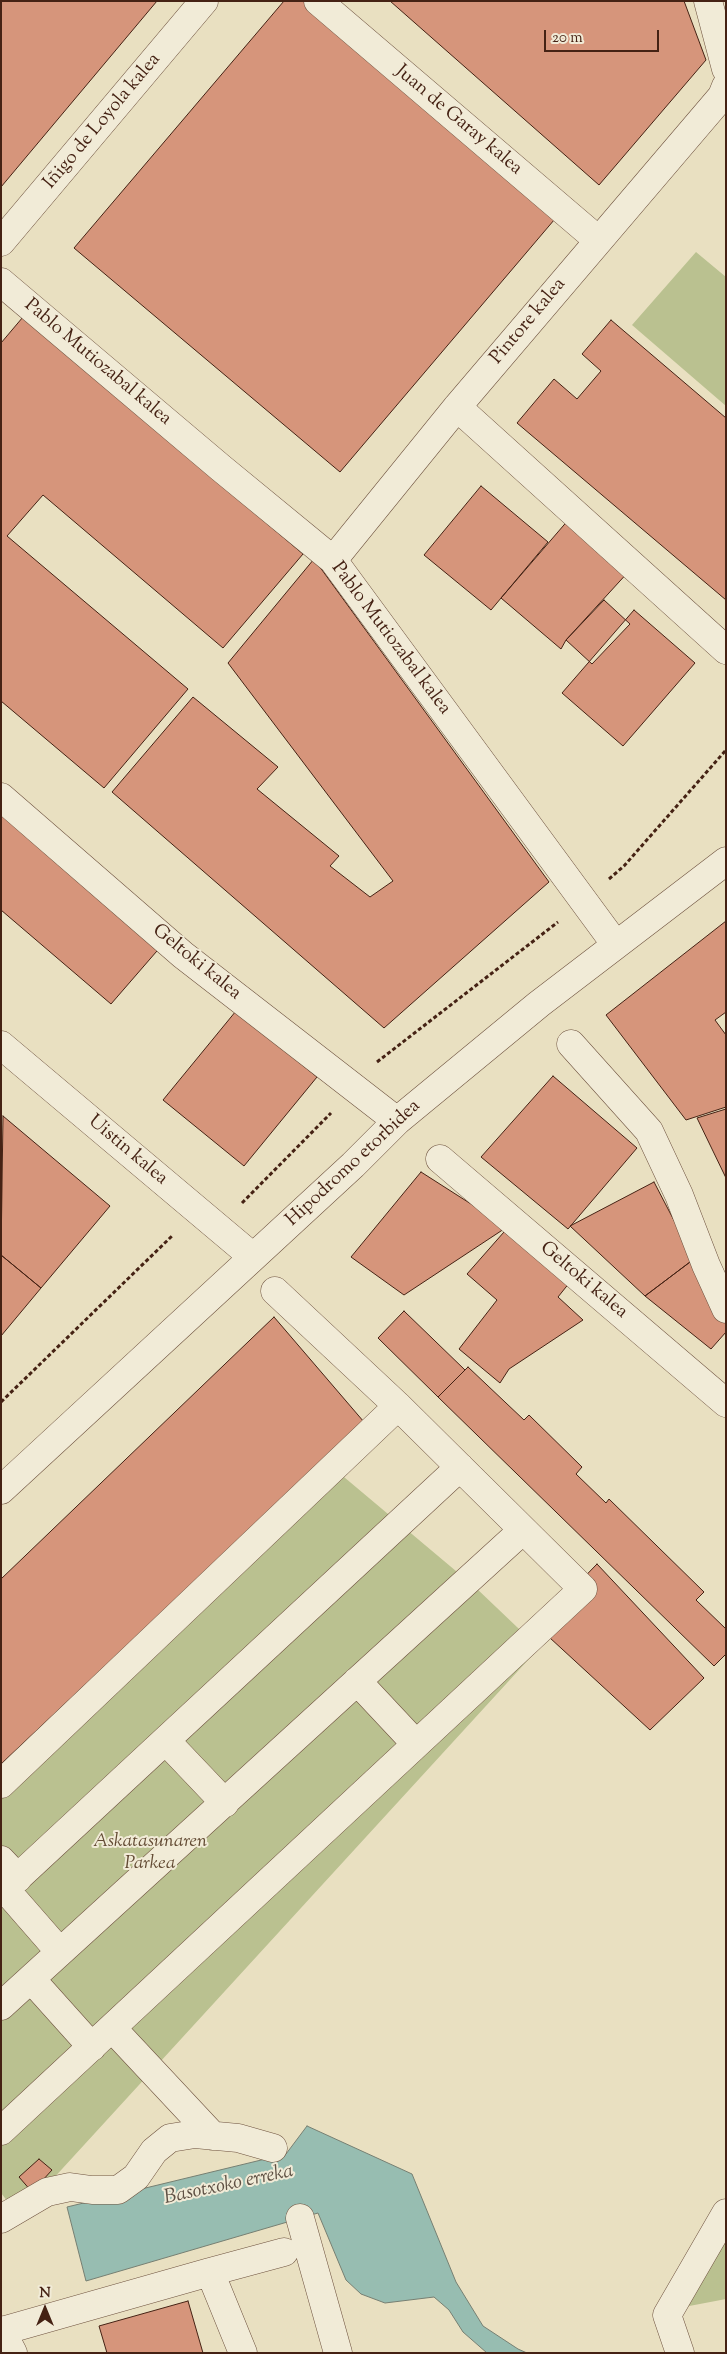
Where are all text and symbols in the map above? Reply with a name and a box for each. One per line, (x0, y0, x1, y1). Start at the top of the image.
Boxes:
scale bar (547, 20, 662, 52)
text: 20 m (552, 28, 583, 49)
street label: Iñigo de Loyola kalea (39, 49, 167, 195)
street label: Juan de Garay kalea (390, 61, 526, 181)
street label: Pintore kalea (486, 274, 572, 370)
street label: Pablo Mutiozabal kalea (19, 295, 175, 431)
street label: Pablo Mutiozabal kalea (325, 558, 455, 720)
street label: Geltoki kalea (147, 920, 245, 1006)
street label: Hipodromo etorbidea (282, 1096, 426, 1232)
street label: Uistin kalea (82, 1111, 172, 1191)
street label: Geltoki kalea (534, 1238, 632, 1324)
park label: Askatasunaren Parkea (93, 1832, 207, 1876)
water label: Basotxoko erreka (162, 2161, 296, 2211)
north arrow (20, 2284, 70, 2334)
text: N (39, 2284, 51, 2304)

